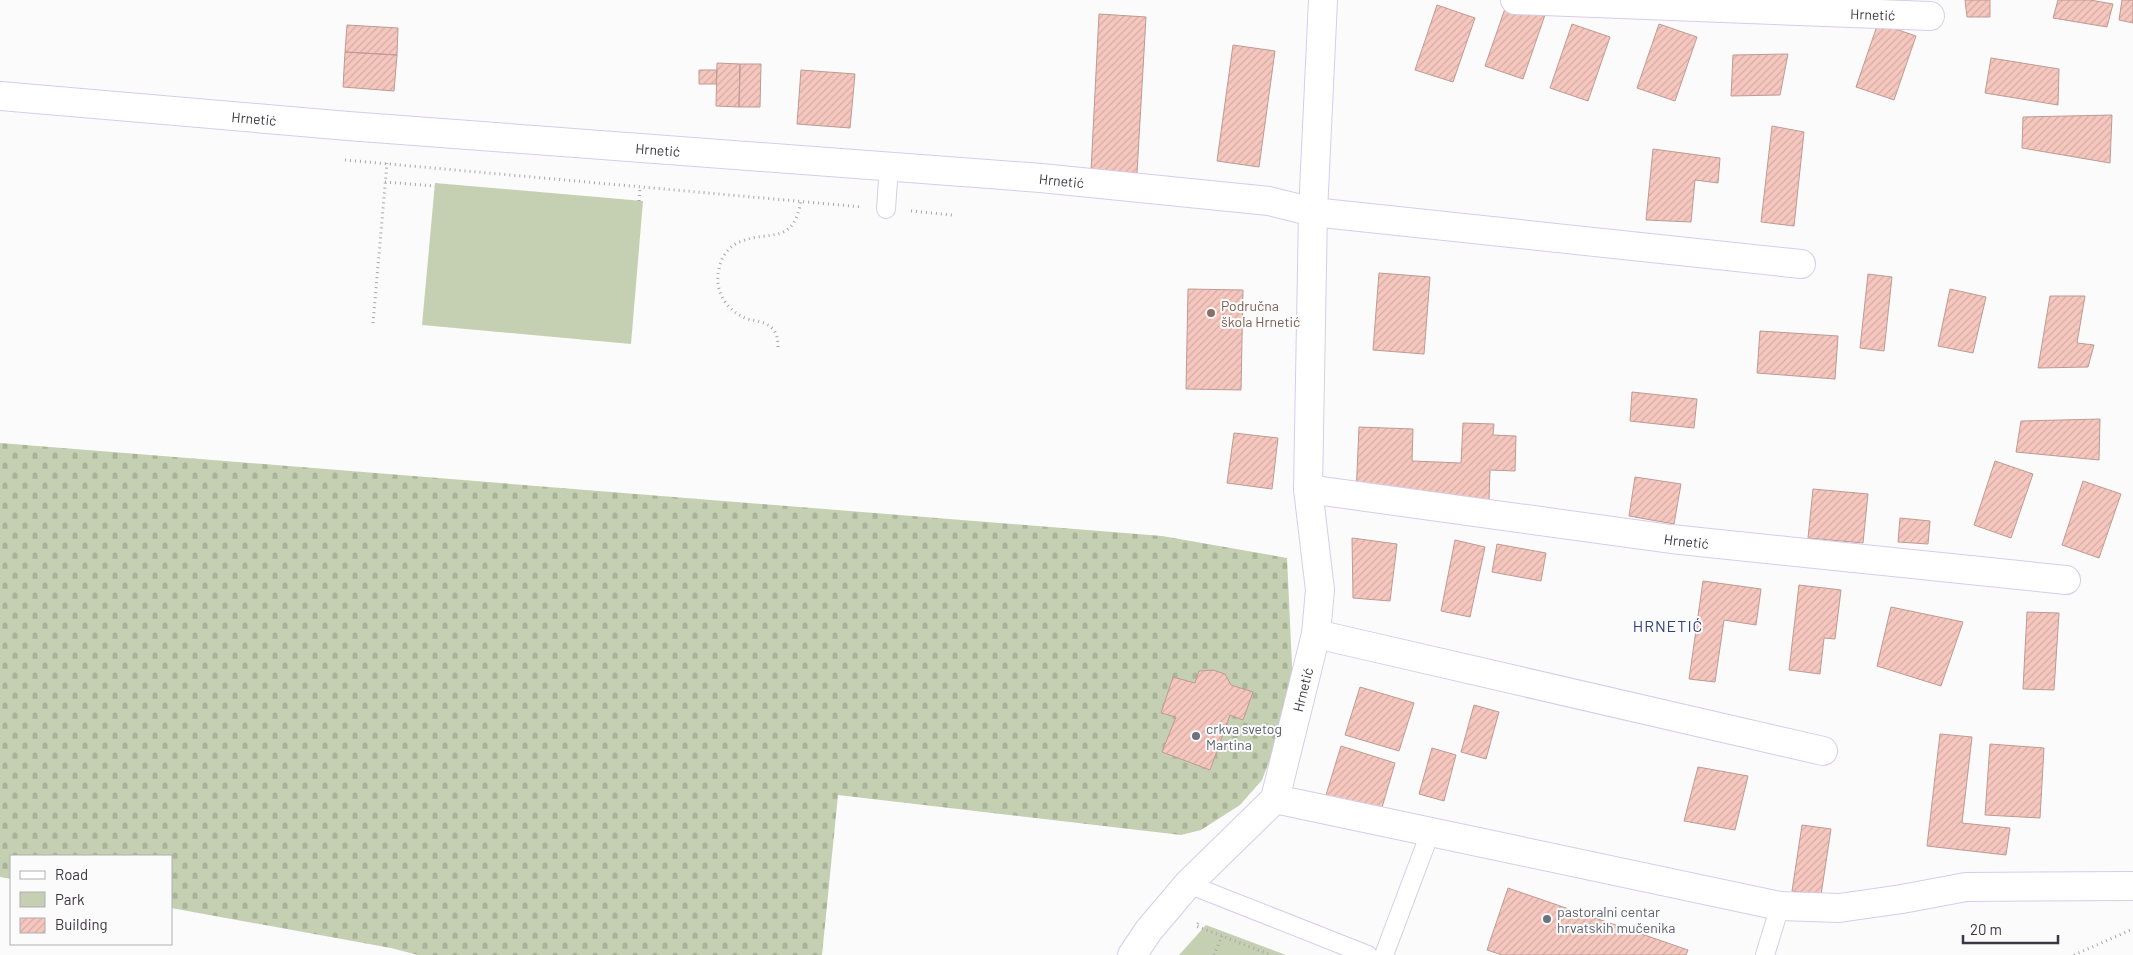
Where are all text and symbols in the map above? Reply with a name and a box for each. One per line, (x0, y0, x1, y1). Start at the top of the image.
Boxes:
street label: Hrnetić (1850, 4, 1896, 23)
street label: Hrnetić (231, 107, 277, 128)
street label: Hrnetić (635, 139, 681, 159)
street label: Hrnetić (1038, 169, 1085, 191)
place label: Područna škola Hrnetić (1221, 297, 1300, 330)
marker: Područna škola Hrnetić (1205, 307, 1217, 319)
street label: Hrnetić (1663, 530, 1710, 551)
district label: HRNETIĆ (1633, 616, 1703, 635)
street label: Hrnetić (1289, 666, 1316, 713)
place label: crkva svetog Martina (1206, 720, 1282, 753)
marker: crkva svetog Martina (1190, 730, 1202, 742)
legend (10, 855, 172, 945)
text: Road (55, 865, 88, 883)
text: Park (55, 890, 85, 908)
place label: pastoralni centar hrvatskih mučenika (1557, 903, 1675, 936)
scale bar (1963, 912, 2058, 944)
marker: pastoralni centar hrvatskih mučenika (1541, 913, 1553, 925)
text: Building (55, 915, 108, 933)
text: 20 m (1970, 920, 2002, 938)

